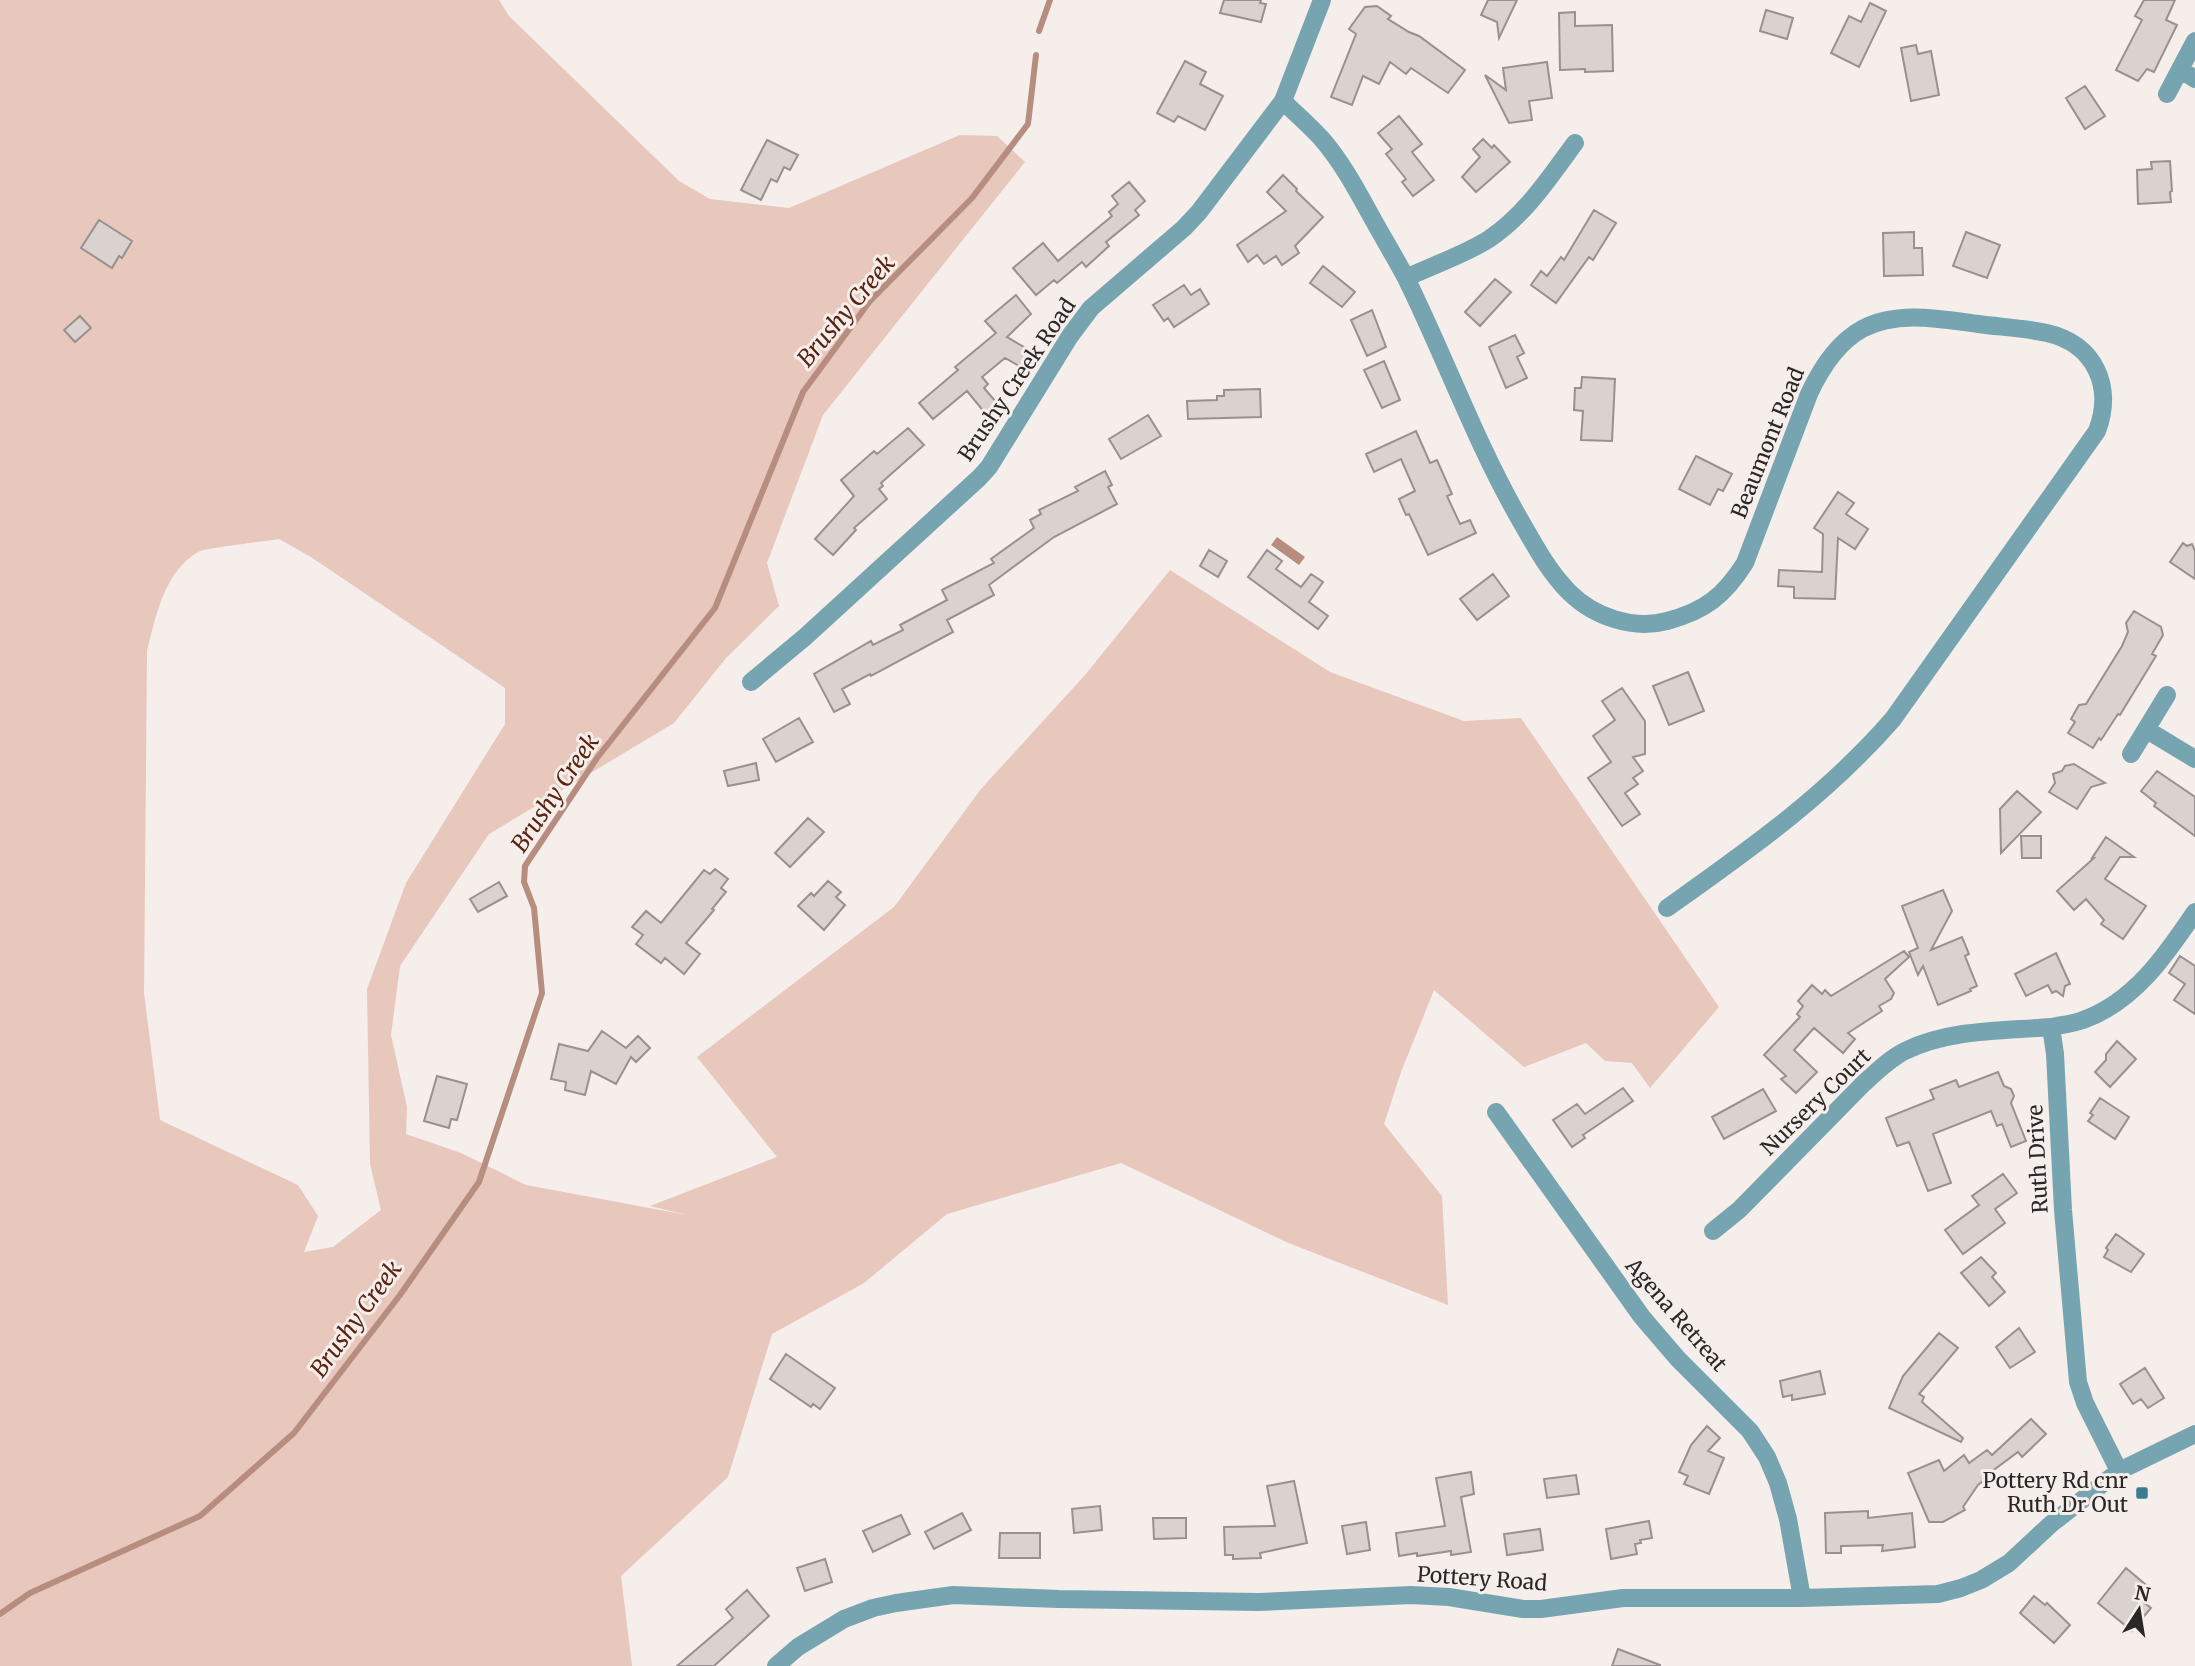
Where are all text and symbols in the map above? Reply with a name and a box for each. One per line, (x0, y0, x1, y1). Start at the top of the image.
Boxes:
water label: Brushy Creek (791, 249, 901, 372)
street label: Brushy Creek Road (952, 293, 1081, 466)
street label: Beaumont Road (1725, 363, 1810, 522)
water label: Brushy Creek (504, 728, 605, 857)
street label: Nursery Court (1755, 1042, 1876, 1161)
street label: Ruth Drive (2021, 1104, 2054, 1214)
street label: Agena Retreat (1619, 1252, 1733, 1377)
water label: Brushy Creek (304, 1255, 408, 1383)
place label: Pottery Rd cnr Ruth Dr Out (1983, 1467, 2128, 1518)
marker: Pottery Rd cnr Ruth Dr Out (2134, 1485, 2150, 1501)
street label: Pottery Road (1416, 1560, 1548, 1597)
north arrow (2104, 1575, 2174, 1645)
text: N (2133, 1580, 2152, 1607)

